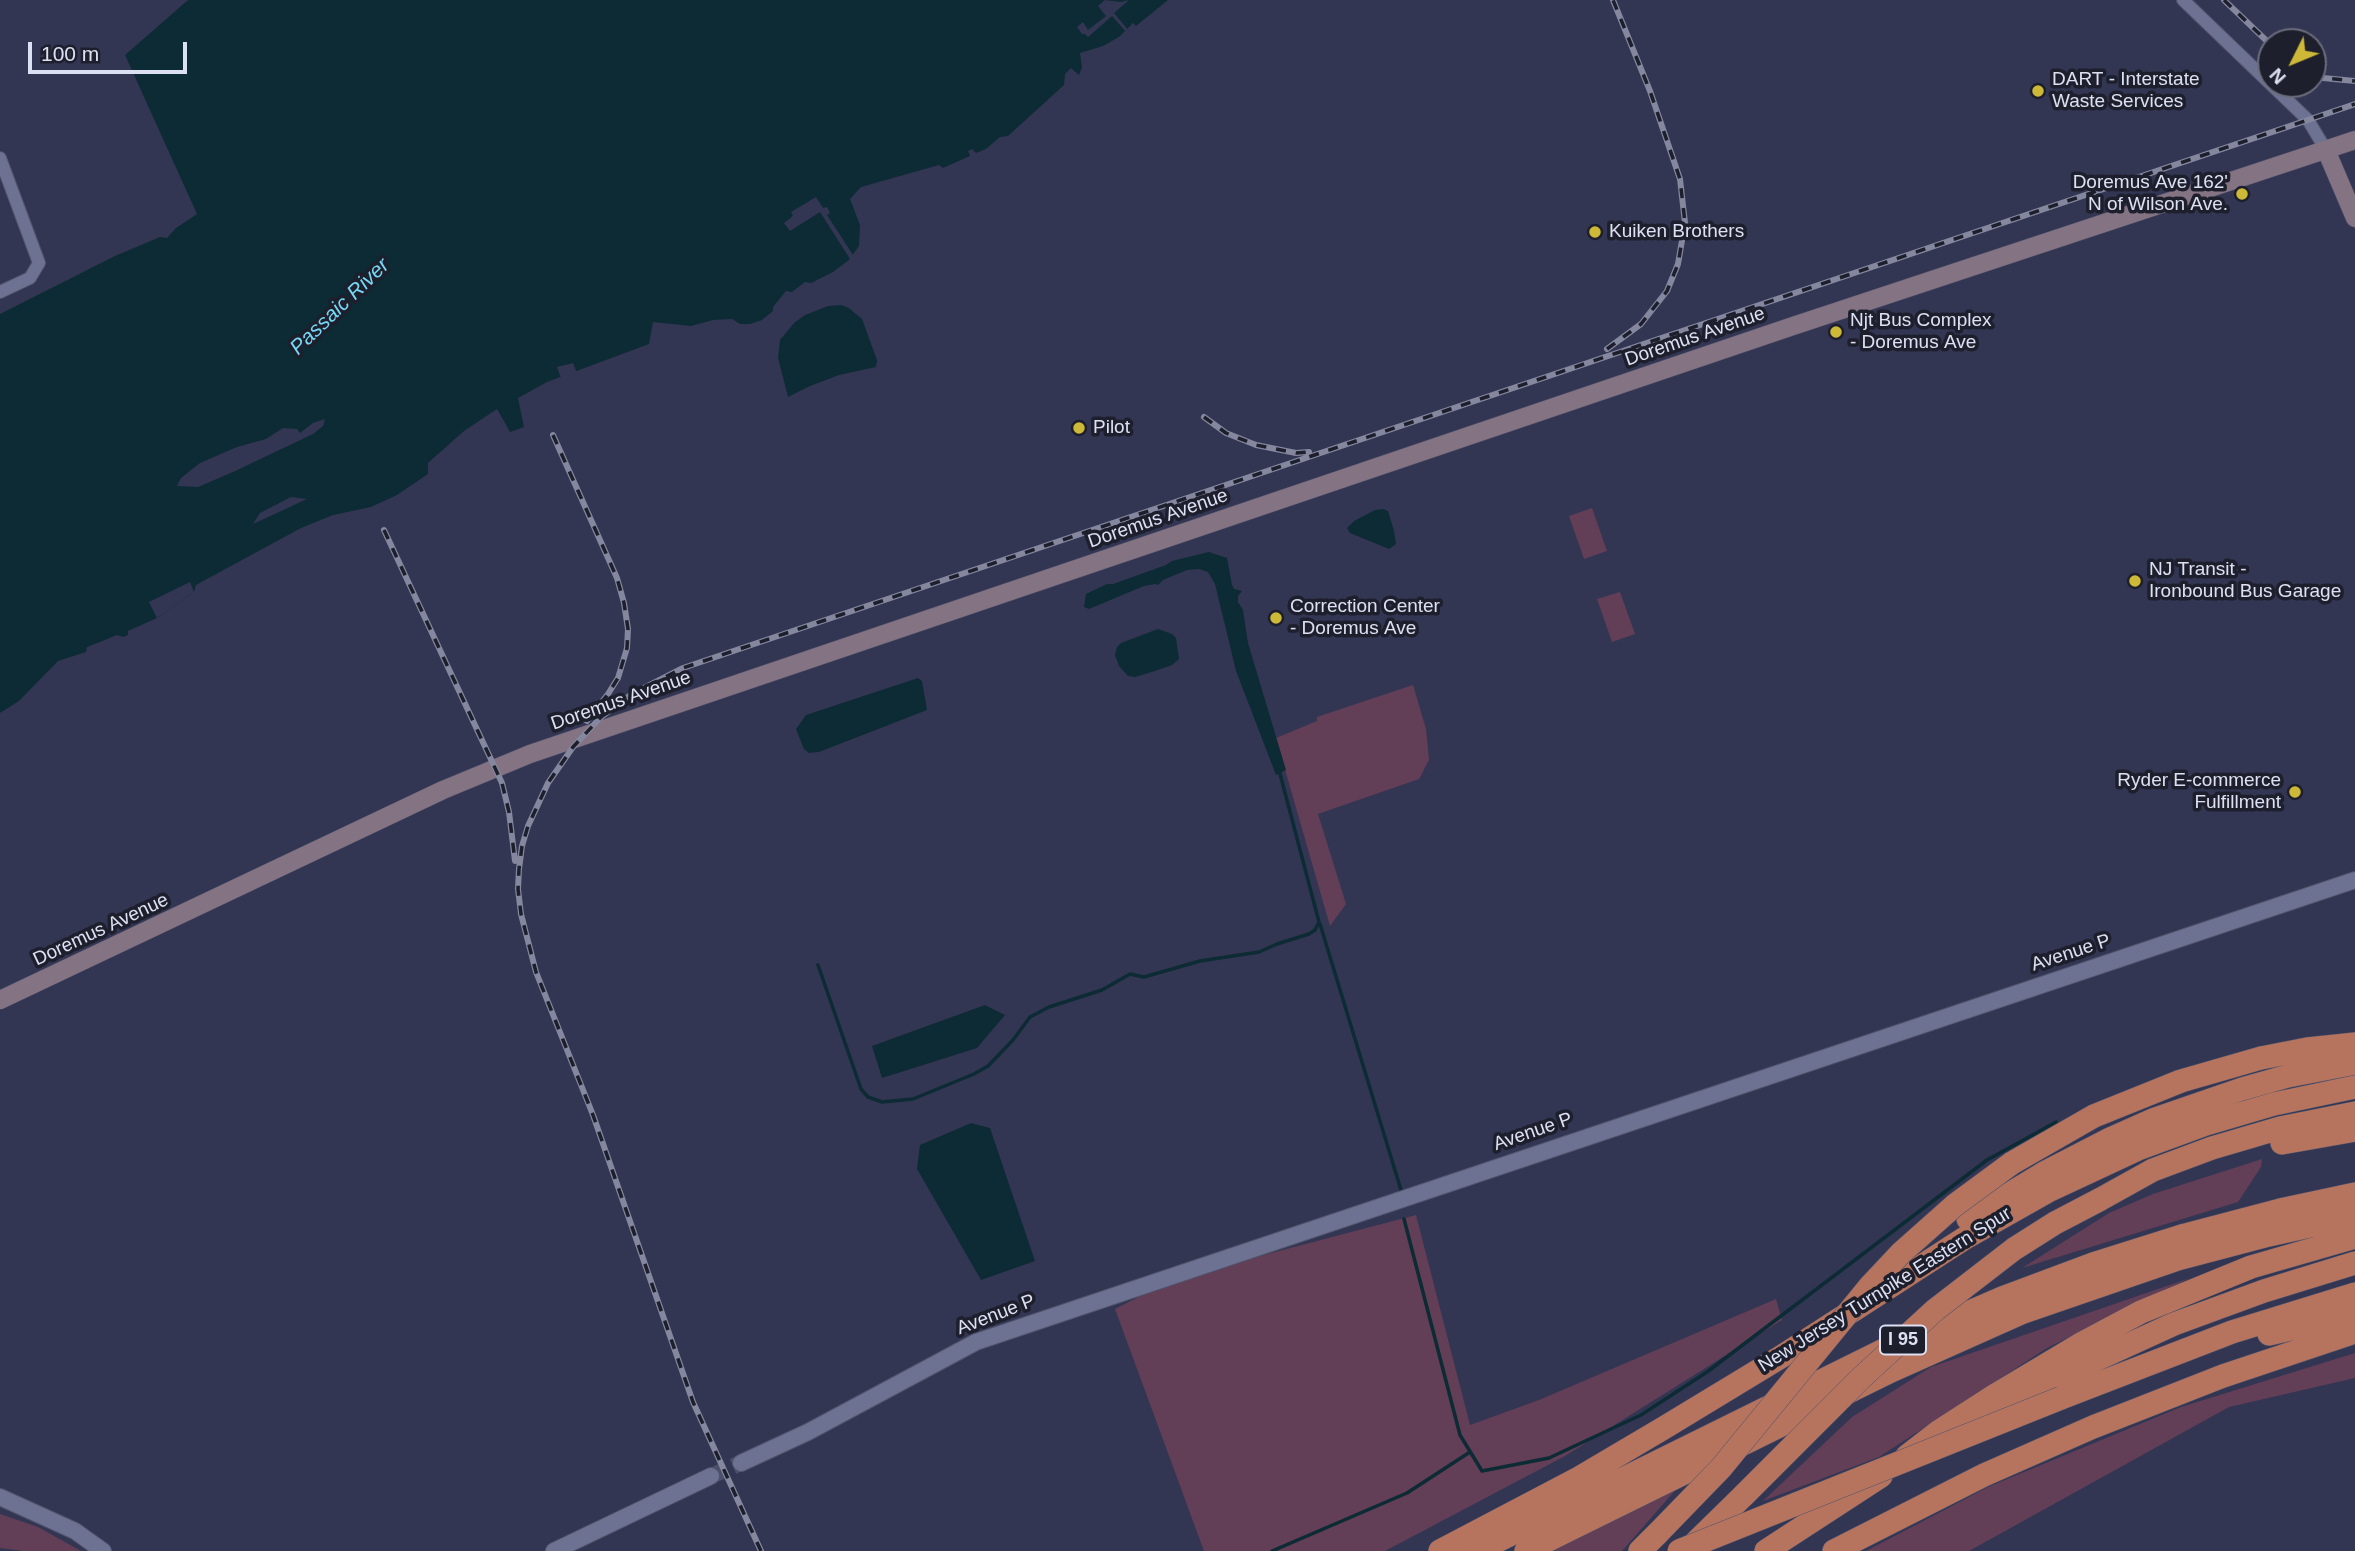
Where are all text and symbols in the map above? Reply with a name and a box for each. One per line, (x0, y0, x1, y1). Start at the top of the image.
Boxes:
scale bar (32, 28, 191, 72)
north arrow (2257, 28, 2327, 98)
text: 100 m (41, 42, 99, 65)
text: N (2265, 64, 2290, 88)
place label: DART - Interstate Waste Services (2052, 69, 2199, 113)
marker: DART - Interstate Waste Services (2030, 83, 2046, 99)
place label: Doremus Ave 162' N of Wilson Ave. (2073, 172, 2228, 216)
marker: Doremus Ave 162' N of Wilson Ave. (2234, 186, 2250, 202)
place label: Kuiken Brothers (1609, 221, 1744, 243)
marker: Kuiken Brothers (1587, 224, 1603, 240)
water label: Passaic River (285, 253, 395, 361)
street label: Doremus Avenue (1622, 302, 1768, 372)
place label: Njt Bus Complex - Doremus Ave (1850, 310, 1991, 354)
marker: Njt Bus Complex - Doremus Ave (1828, 324, 1844, 340)
place label: Pilot (1093, 417, 1130, 439)
marker: Pilot (1071, 420, 1087, 436)
street label: Doremus Avenue (1085, 484, 1231, 554)
place label: NJ Transit - Ironbound Bus Garage (2149, 559, 2341, 603)
marker: NJ Transit - Ironbound Bus Garage (2127, 573, 2143, 589)
place label: Correction Center - Doremus Ave (1290, 596, 1440, 640)
marker: Correction Center - Doremus Ave (1268, 610, 1284, 626)
street label: Doremus Avenue (548, 666, 694, 736)
place label: Ryder E-commerce Fulfillment (2117, 770, 2281, 814)
marker: Ryder E-commerce Fulfillment (2287, 784, 2303, 800)
street label: Doremus Avenue (30, 889, 172, 971)
street label: Avenue P (2028, 929, 2114, 977)
street label: Avenue P (1490, 1108, 1576, 1156)
street label: New Jersey Turnpike Eastern Spur (1754, 1202, 2016, 1378)
street label: Avenue P (954, 1290, 1038, 1340)
road number: I 95 (1880, 1325, 1926, 1354)

